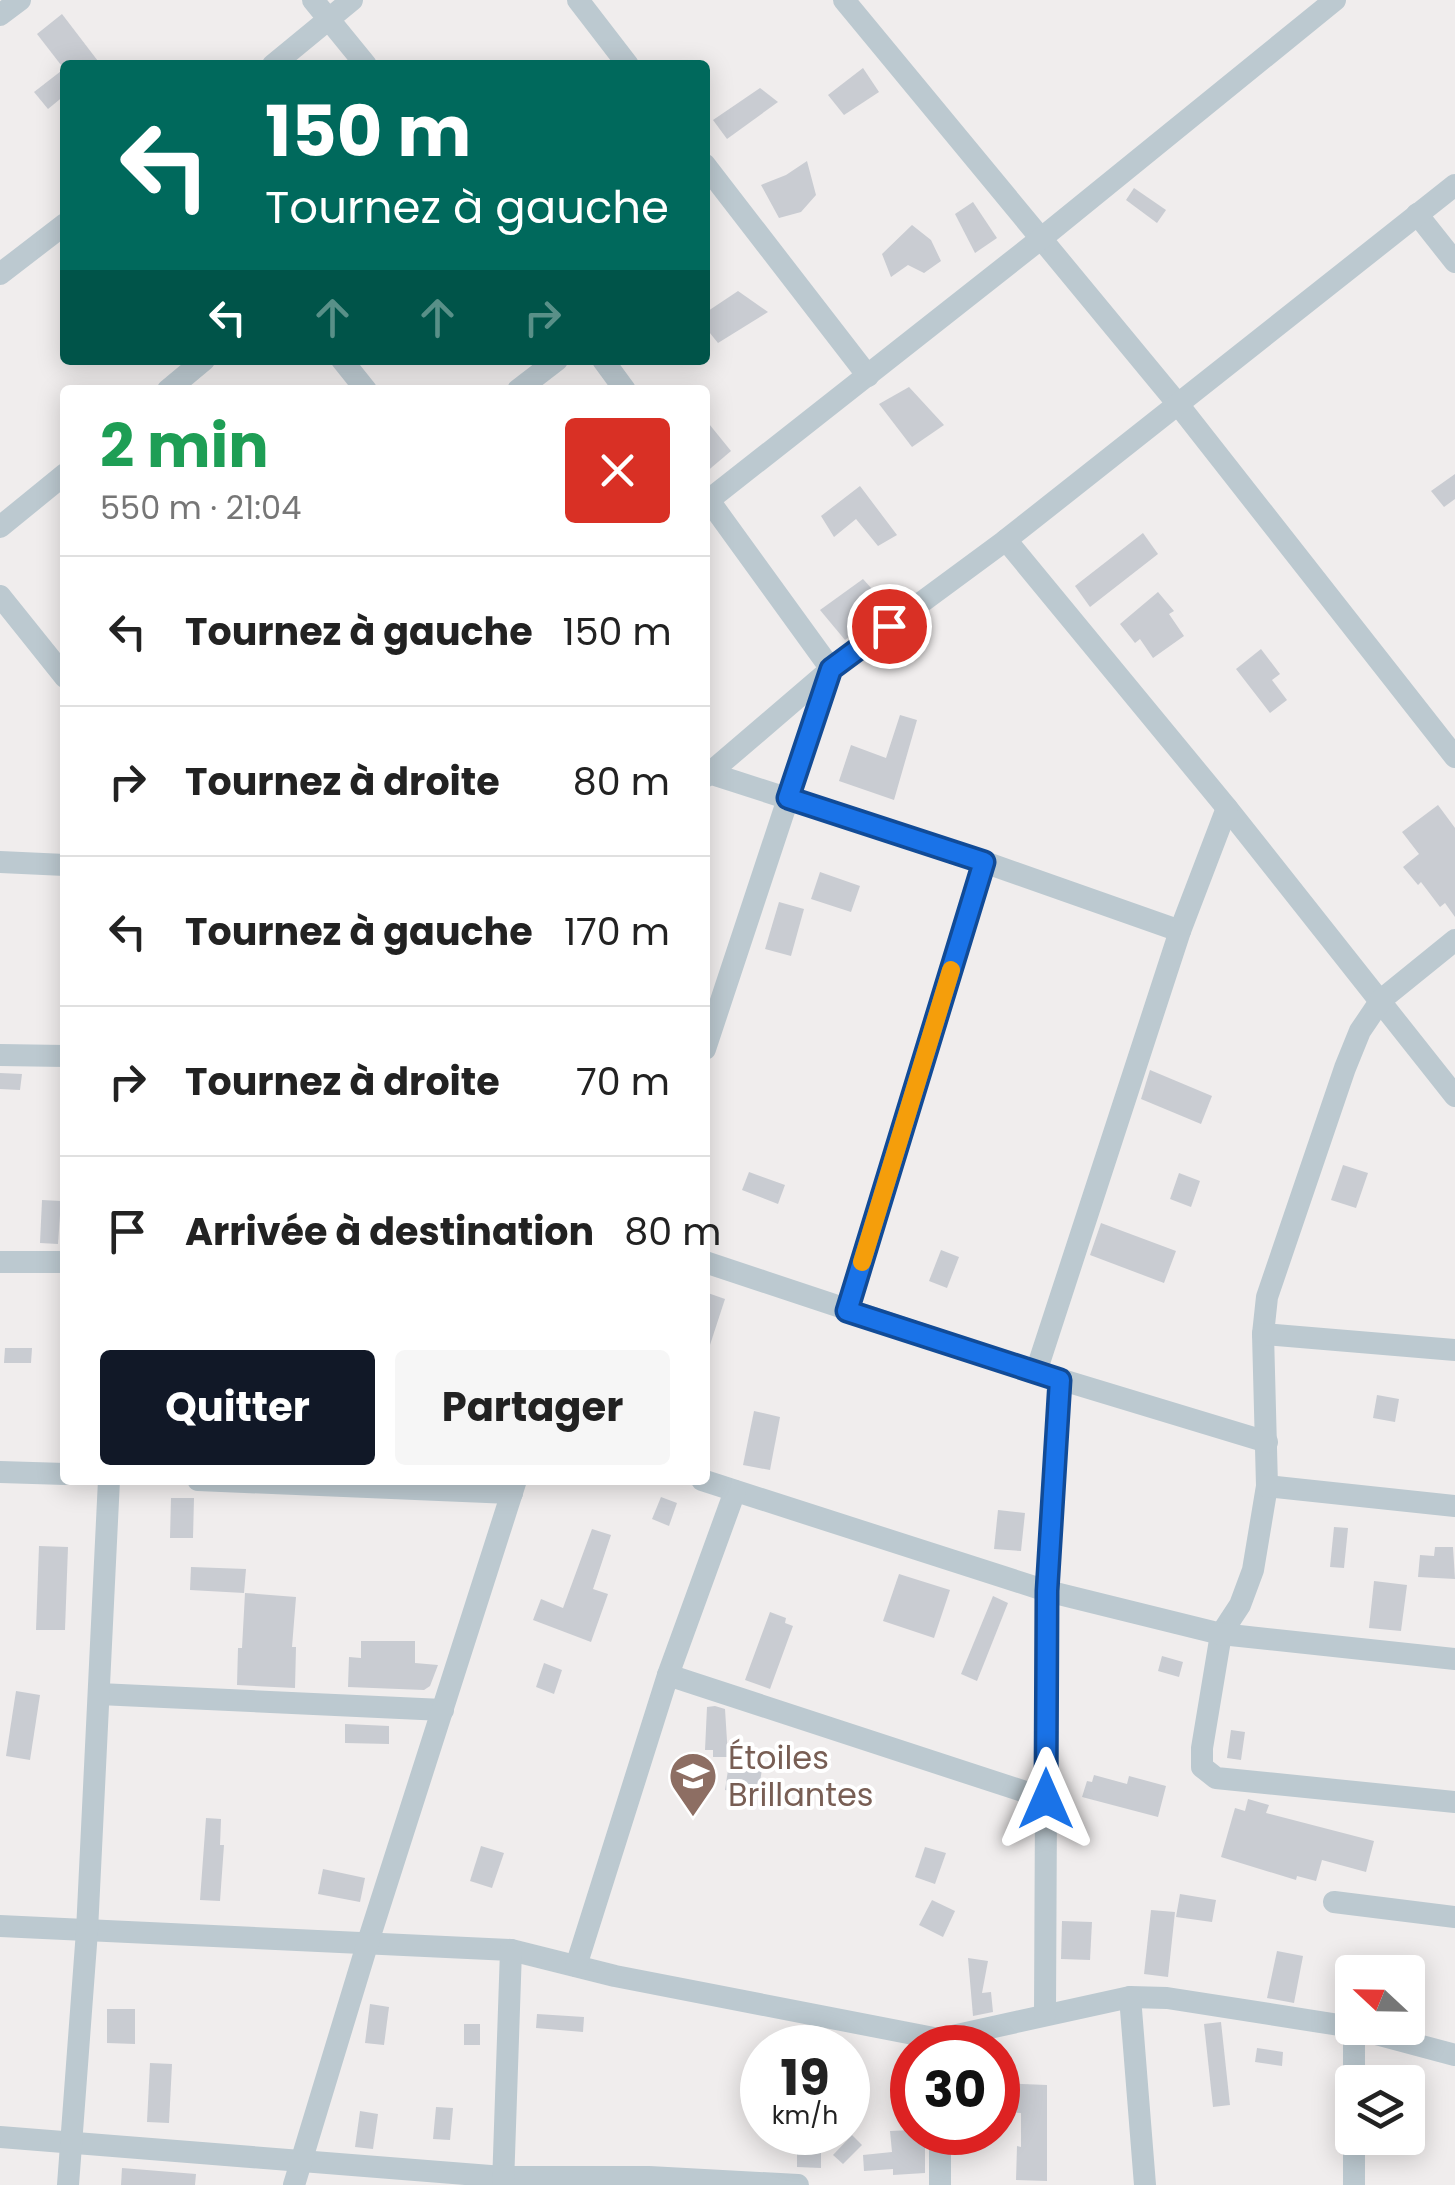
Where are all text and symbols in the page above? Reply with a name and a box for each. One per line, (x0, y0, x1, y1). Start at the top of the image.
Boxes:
text: 150 m (265, 82, 471, 181)
icon: left (100, 100, 230, 230)
text: Tournez à gauche (265, 176, 669, 239)
icon: left (200, 290, 255, 345)
icon: ahead (305, 290, 360, 345)
icon: ahead (410, 290, 465, 345)
icon: right (515, 290, 570, 345)
text: 2 min (100, 404, 269, 488)
button: close (565, 418, 670, 523)
text: 550 m · 21:04 (100, 485, 301, 530)
pin (847, 584, 932, 669)
icon: arrive (862, 599, 917, 654)
icon: left (100, 604, 155, 659)
text: Tournez à gauche (185, 605, 533, 658)
text: 150 m (563, 605, 672, 658)
icon: right (100, 754, 155, 809)
text: Tournez à droite (185, 755, 500, 808)
text: 80 m (573, 755, 670, 808)
icon: left (100, 904, 155, 959)
text: Tournez à gauche (185, 905, 533, 958)
text: 170 m (564, 905, 670, 958)
icon: right (100, 1054, 155, 1109)
text: Tournez à droite (185, 1055, 500, 1108)
text: 70 m (576, 1055, 670, 1108)
icon: arrive (100, 1204, 155, 1259)
text: Arrivée à destination (185, 1205, 594, 1258)
text: 80 m (624, 1205, 721, 1258)
button: Quitter (100, 1350, 375, 1465)
button: Partager (395, 1350, 670, 1465)
place label: Étoiles Brillantes (728, 1735, 873, 1817)
position arrow (994, 1747, 1098, 1851)
school or university icon: Étoiles Brillantes (667, 1750, 719, 1818)
north arrow (1335, 1955, 1425, 2045)
map controls (1335, 1955, 1425, 2155)
speed limit sign: 30 (890, 2025, 1020, 2155)
text: 19 (780, 2042, 830, 2113)
button: layers (1335, 2065, 1425, 2155)
text: km/h (772, 2098, 838, 2133)

